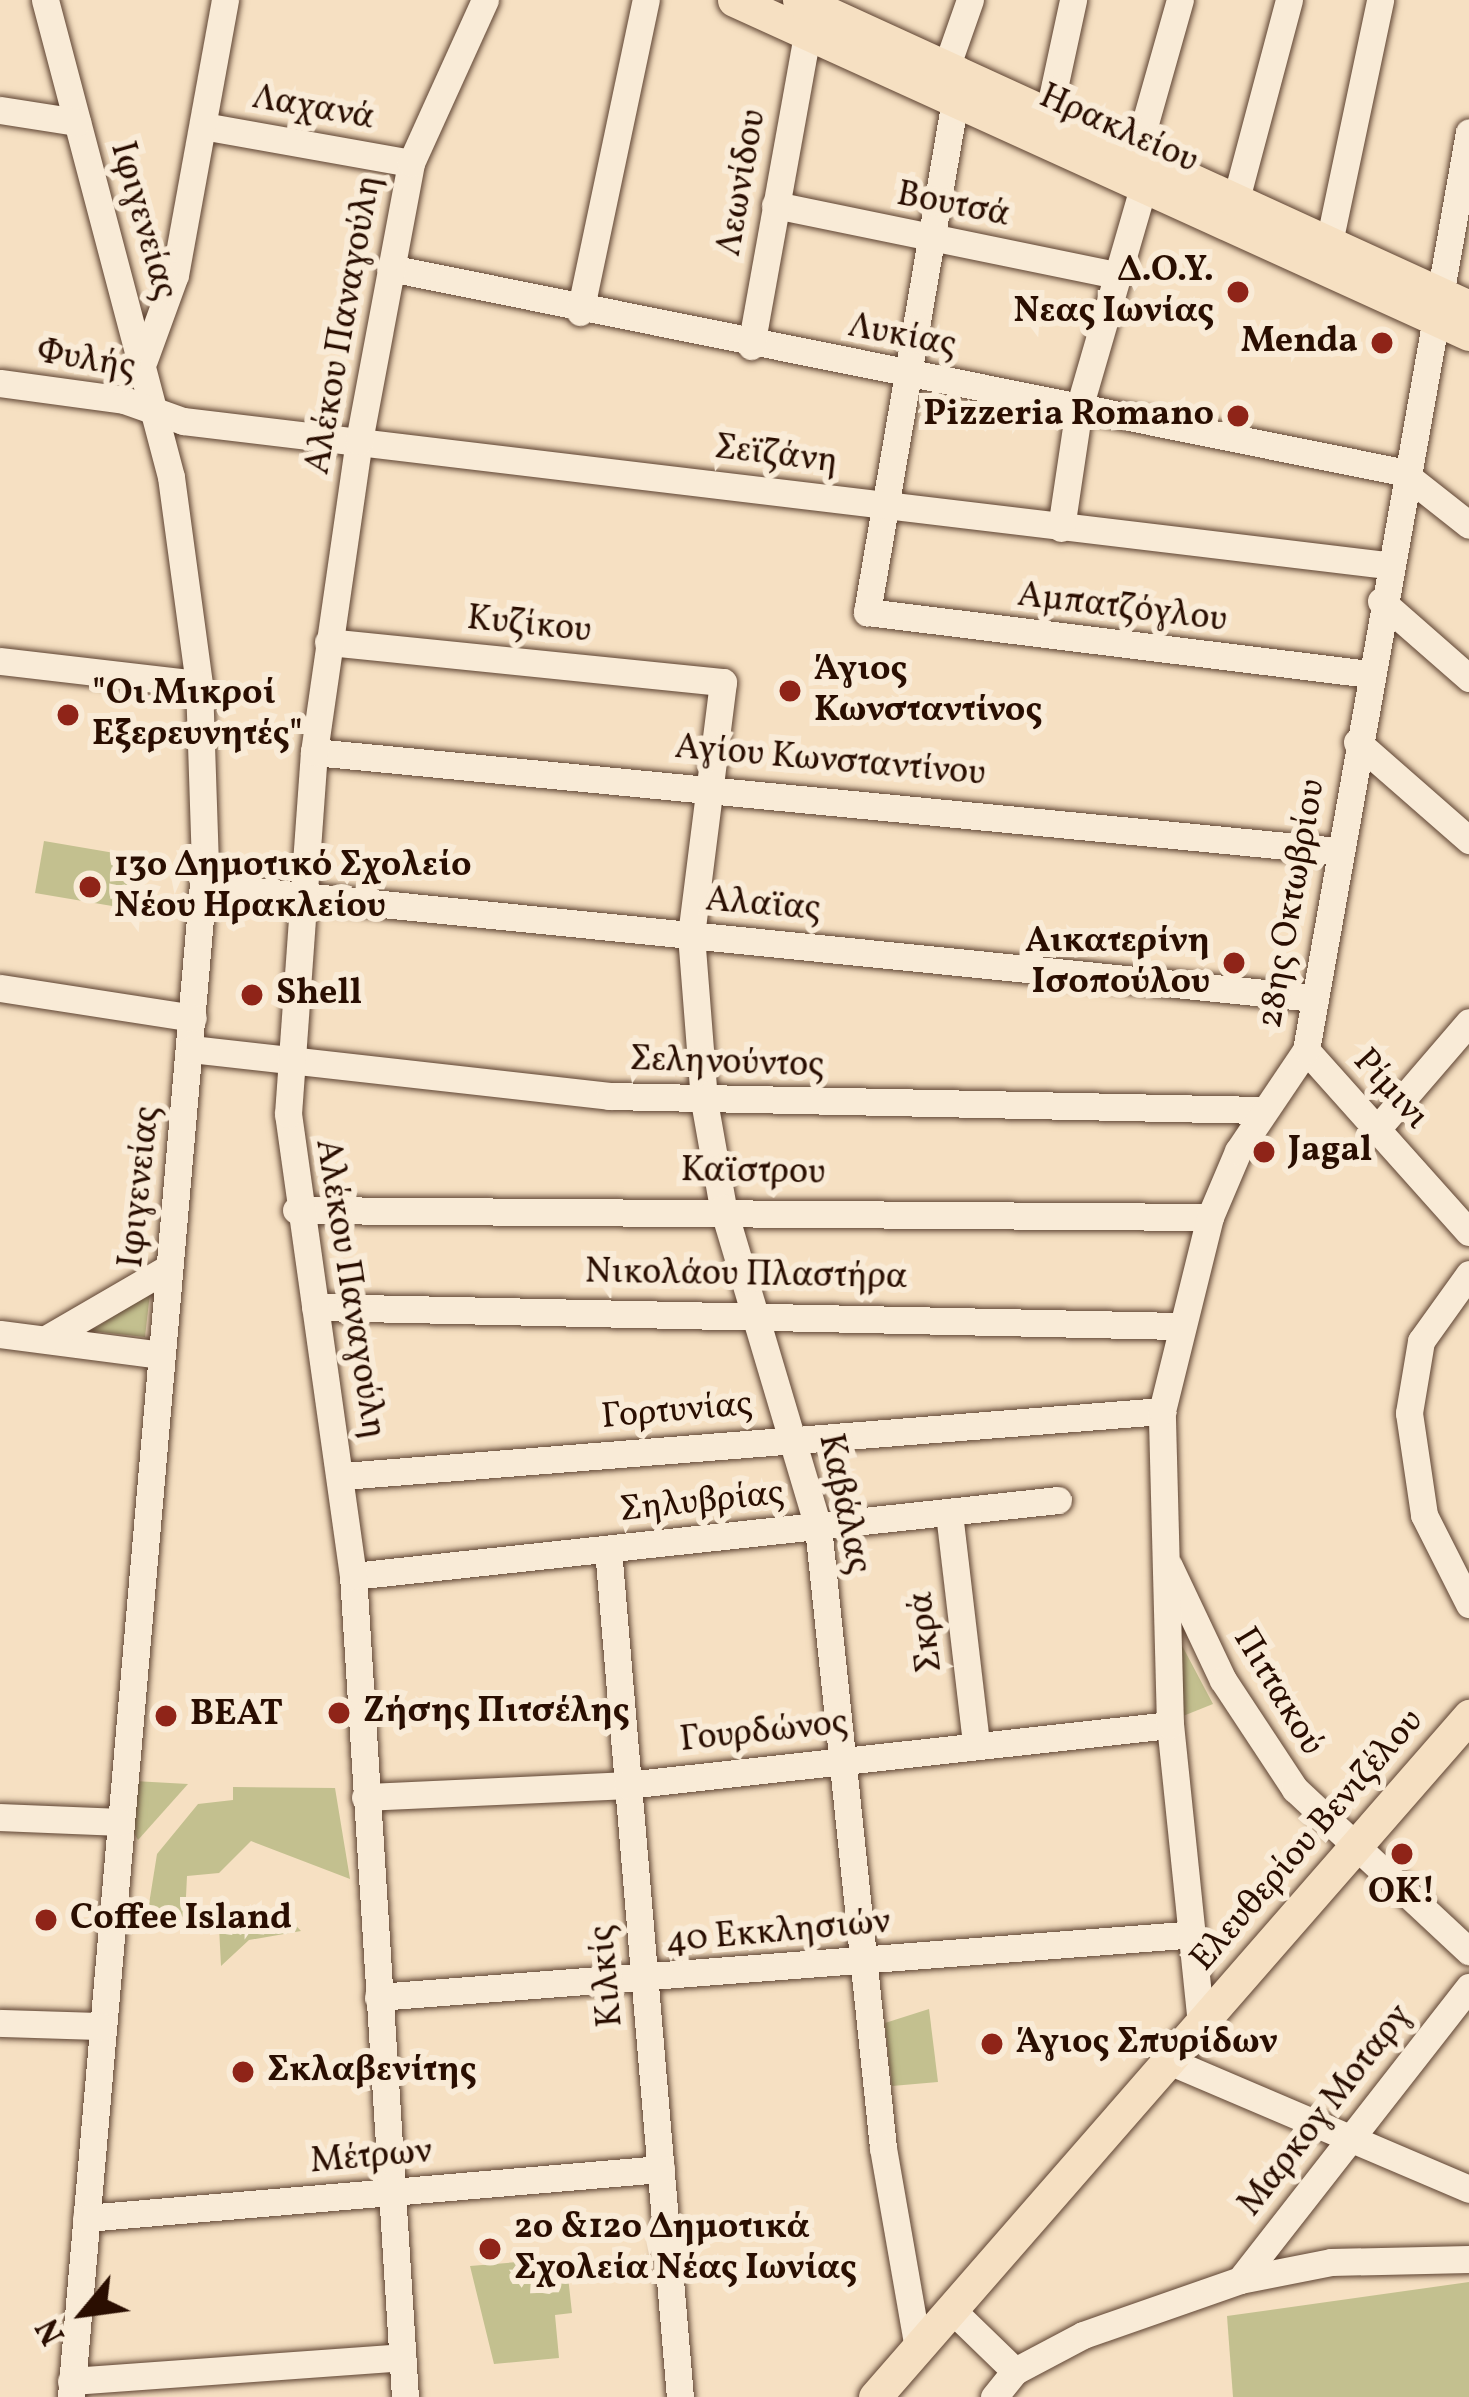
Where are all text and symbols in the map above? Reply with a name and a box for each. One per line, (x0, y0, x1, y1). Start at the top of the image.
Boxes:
street label: Ηρακλείου (1032, 76, 1204, 184)
street label: Λαχανά (249, 77, 377, 141)
street label: Λεωνίδου (709, 106, 777, 260)
street label: Ιφιγενείας (99, 137, 185, 305)
street label: Αλέκου Παναγούλη (297, 172, 393, 478)
street label: Βουτσά (893, 174, 1013, 238)
place label: Δ.Ο.Υ. Νεας Ιωνίας (1013, 249, 1214, 334)
marker: Δ.Ο.Υ. Νεας Ιωνίας (1225, 279, 1251, 305)
street label: Λυκίας (844, 305, 960, 369)
place label: Menda (1241, 321, 1358, 365)
marker: Menda (1369, 330, 1395, 356)
street label: Φυλής (33, 331, 139, 391)
place label: Pizzeria Romano (923, 394, 1214, 438)
marker: Pizzeria Romano (1225, 403, 1251, 429)
street label: Σεϊζάνη (712, 427, 840, 485)
street label: Αμπατζόγλου (1015, 575, 1229, 643)
street label: Κυζίκου (465, 598, 593, 654)
place label: Άγιος Κωνσταντίνος (814, 648, 1042, 733)
place label: "Οι Μικροί Εξερευνητές" (92, 672, 303, 757)
marker: Άγιος Κωνσταντίνος (777, 678, 803, 704)
marker: "Οι Μικροί Εξερευνητές" (55, 702, 81, 728)
street label: Αγίου Κωνσταντίνου (673, 727, 987, 797)
street label: 28ης Οκτωβρίου (1250, 776, 1336, 1032)
place label: 13ο Δημοτικό Σχολείο Νέου Ηρακλείου (114, 844, 472, 929)
marker: 13ο Δημοτικό Σχολείο Νέου Ηρακλείου (77, 874, 103, 900)
street label: Αλαϊας (704, 879, 822, 933)
place label: Αικατερίνη Ισοπούλου (1025, 920, 1210, 1005)
marker: Αικατερίνη Ισοπούλου (1221, 950, 1247, 976)
place label: Shell (276, 973, 362, 1017)
marker: Shell (239, 982, 265, 1008)
street label: Σεληνούντος (629, 1039, 825, 1089)
street label: Ρίμινι (1343, 1041, 1437, 1139)
street label: Ιφιγενείας (111, 1104, 171, 1270)
place label: Jagal (1288, 1130, 1372, 1174)
street label: Αλέκου Παναγούλη (304, 1136, 394, 1442)
marker: Jagal (1251, 1139, 1277, 1165)
street label: Καϊστρου (680, 1150, 826, 1196)
street label: Νικολάου Πλαστήρα (584, 1252, 908, 1300)
street label: Γορτυνίας (600, 1384, 754, 1440)
street label: Καβάλας (807, 1430, 879, 1578)
street label: Σηλυβρίας (618, 1473, 786, 1533)
street label: Σκρά (901, 1589, 953, 1675)
street label: Πιττακού (1222, 1620, 1332, 1764)
place label: Ζήσης Πιτσέλης (363, 1691, 630, 1735)
place label: ΒΕΑΤ (190, 1694, 283, 1738)
marker: Ζήσης Πιτσέλης (326, 1700, 352, 1726)
street label: Ελευθερίου Βενιζέλου (1182, 1701, 1434, 1981)
marker: ΒΕΑΤ (153, 1703, 179, 1729)
street label: Γουρδώνος (678, 1703, 850, 1763)
marker: OK! (1389, 1841, 1415, 1867)
place label: OK! (1368, 1872, 1436, 1916)
place label: Coffee Island (70, 1898, 292, 1942)
street label: 40 Εκκλησιών (664, 1902, 892, 1964)
marker: Coffee Island (33, 1907, 59, 1933)
street label: Κιλκίς (582, 1923, 634, 2029)
street label: Μαρκογ Μοταργ (1229, 1996, 1423, 2226)
place label: Άγιος Σπυρίδων (1016, 2022, 1277, 2066)
marker: Άγιος Σπυρίδων (979, 2031, 1005, 2057)
place label: Σκλαβενίτης (267, 2050, 476, 2094)
marker: Σκλαβενίτης (230, 2059, 256, 2085)
street label: Μέτρων (308, 2131, 434, 2185)
place label: 2ο &12ο Δημοτικά Σχολεία Νέας Ιωνίας (514, 2206, 857, 2291)
marker: 2ο &12ο Δημοτικά Σχολεία Νέας Ιωνίας (477, 2236, 503, 2262)
north arrow (24, 2253, 144, 2373)
text: N (27, 2309, 78, 2352)

